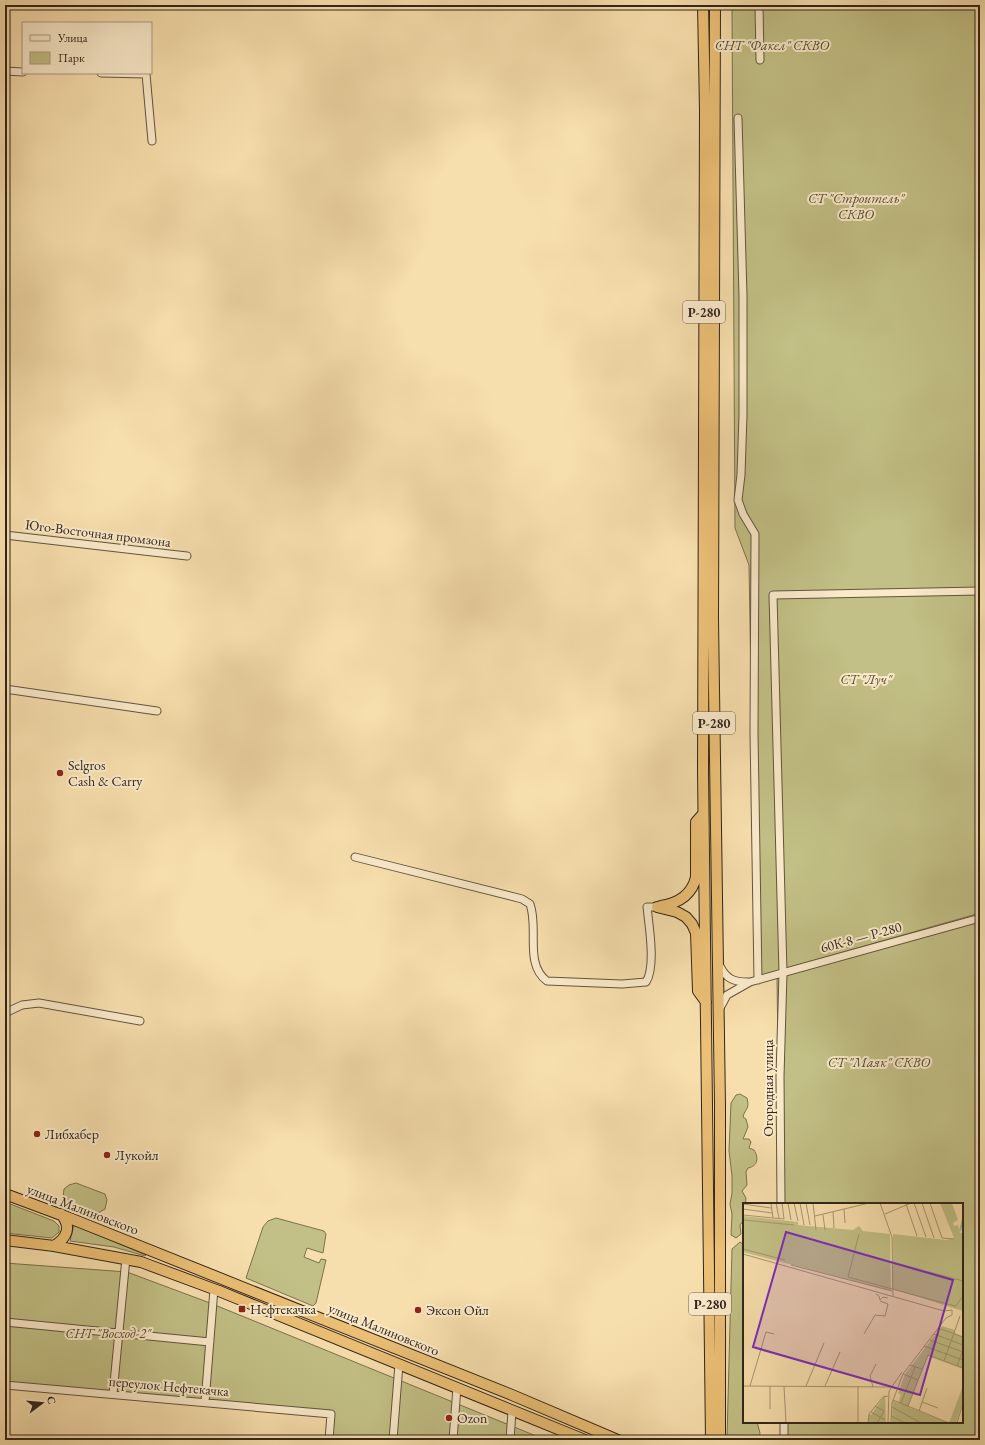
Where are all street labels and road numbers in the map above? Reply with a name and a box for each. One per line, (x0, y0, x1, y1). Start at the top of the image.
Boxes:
road number: Р-280 (683, 301, 725, 323)
street label: Юго-Восточная промзона (24, 515, 172, 551)
road number: Р-280 (693, 712, 735, 734)
street label: 60К-8 — Р-280 (818, 917, 904, 956)
street label: Огородная улица (759, 1039, 777, 1137)
street label: улица Малиновского (24, 1179, 142, 1239)
road number: Р-280 (689, 1293, 731, 1315)
street label: улица Малиновского (326, 1298, 442, 1360)
street label: переулок Нефтекачка (108, 1372, 230, 1400)

